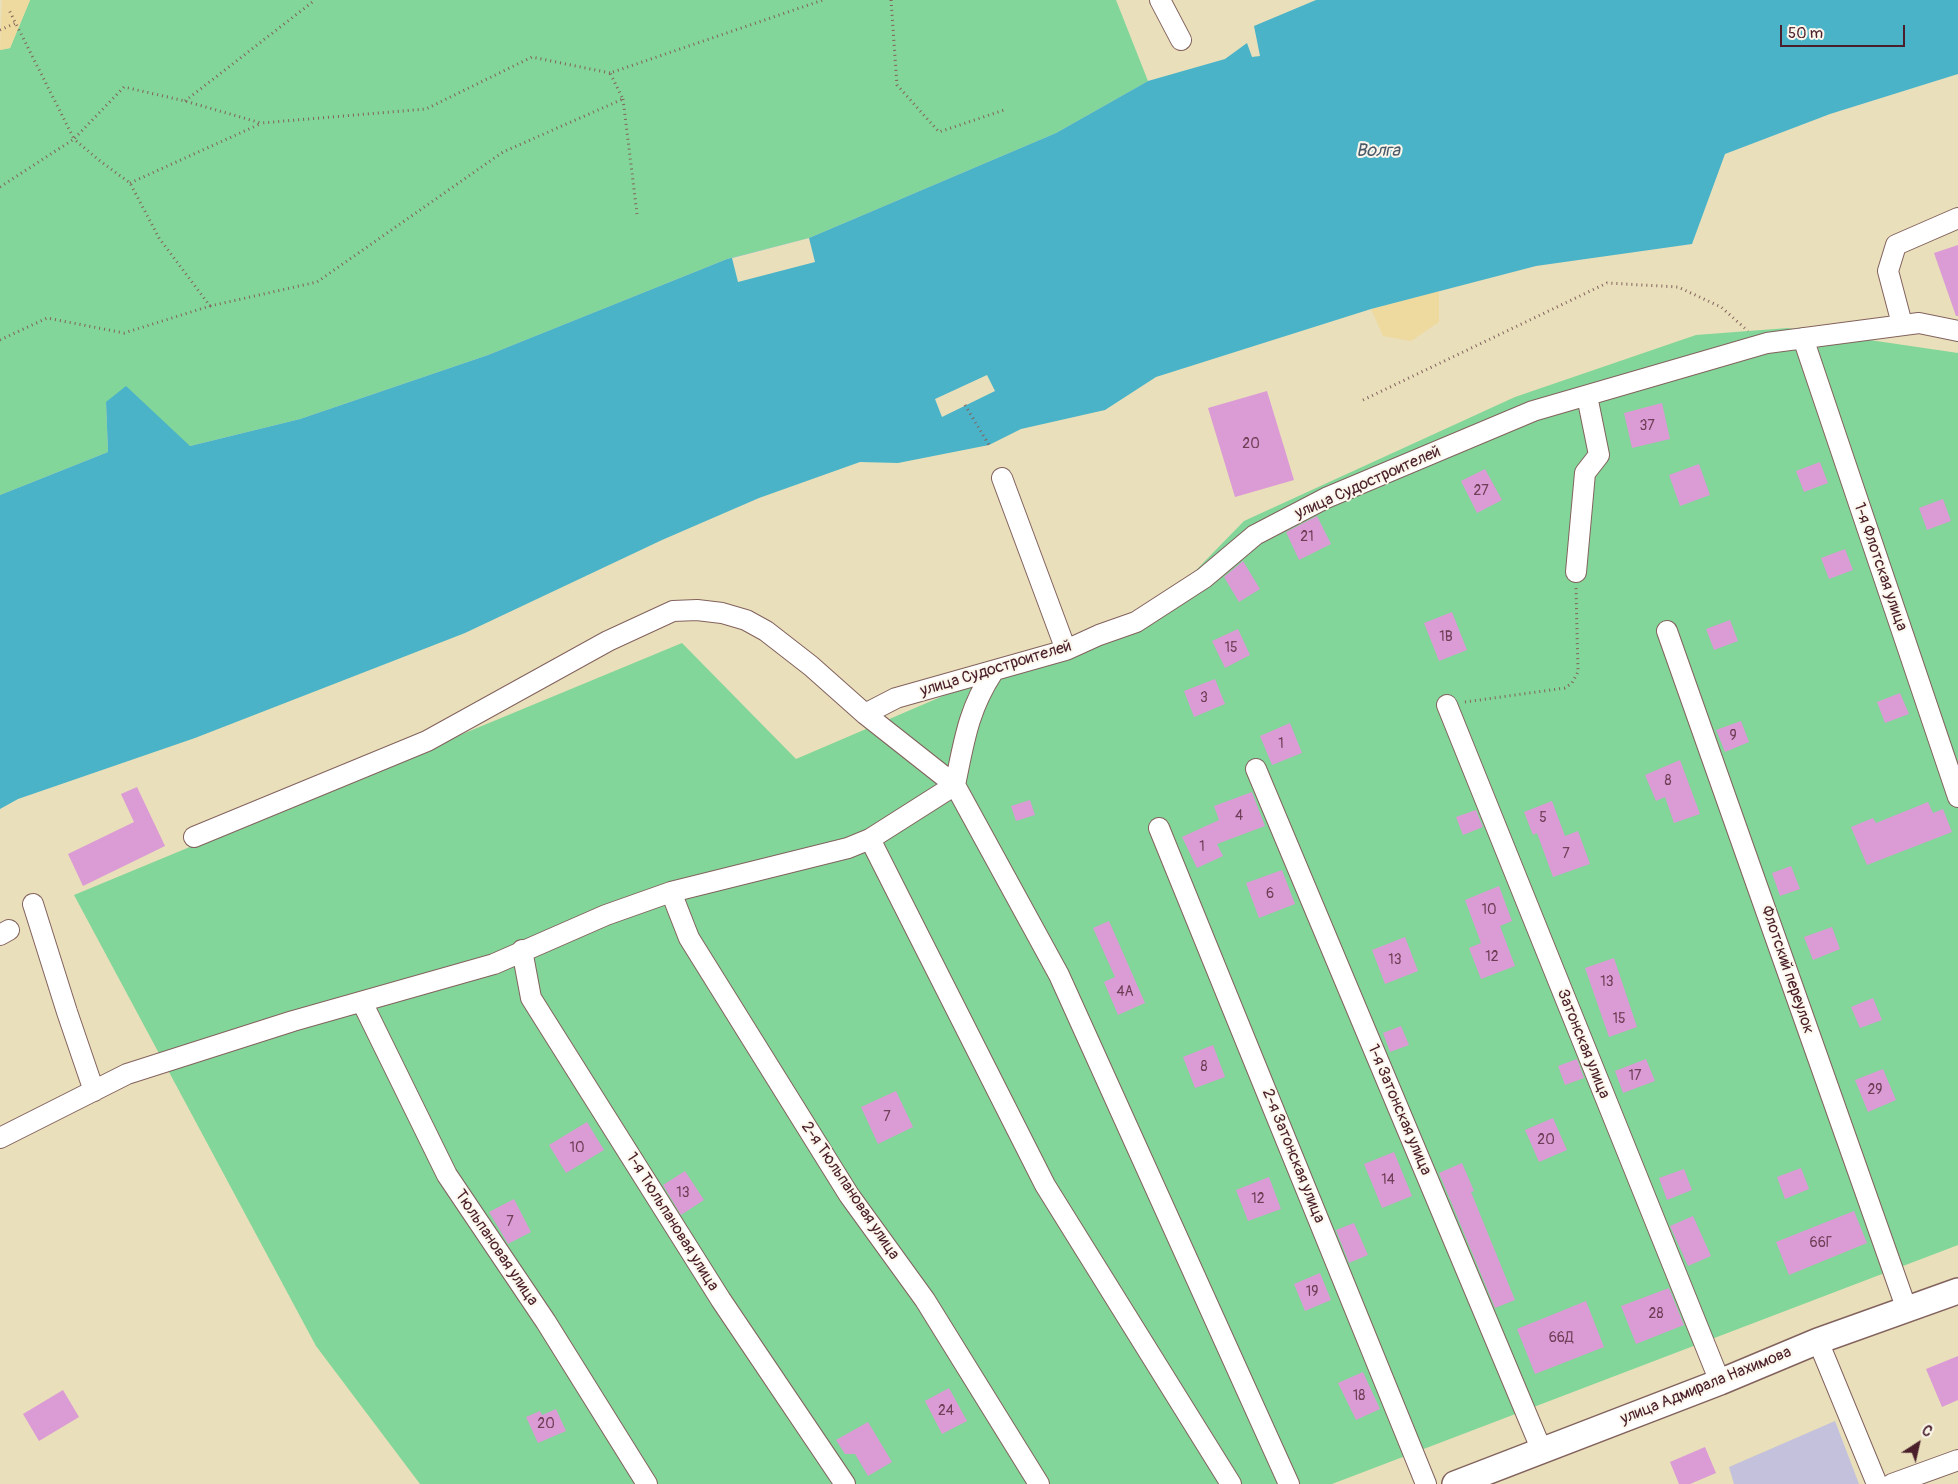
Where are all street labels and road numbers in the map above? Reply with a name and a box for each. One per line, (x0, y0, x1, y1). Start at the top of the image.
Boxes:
street label: улица Судостроителей (1292, 442, 1444, 524)
street label: 1-я Флотская улица (1849, 500, 1911, 634)
street label: улица Судостроителей (918, 637, 1074, 701)
street label: Флотский переулок (1756, 904, 1818, 1036)
street label: Затонская улица (1552, 986, 1614, 1102)
street label: 1-я Затонская улица (1363, 1042, 1435, 1178)
street label: 2-я Затонская улица (1257, 1086, 1329, 1226)
street label: 2-я Тюльпановая улица (797, 1118, 903, 1264)
street label: 1-я Тюльпановая улица (622, 1149, 722, 1295)
street label: Тюльпановая улица (450, 1186, 542, 1310)
street label: улица Адмирала Нахимова (1618, 1343, 1794, 1429)

